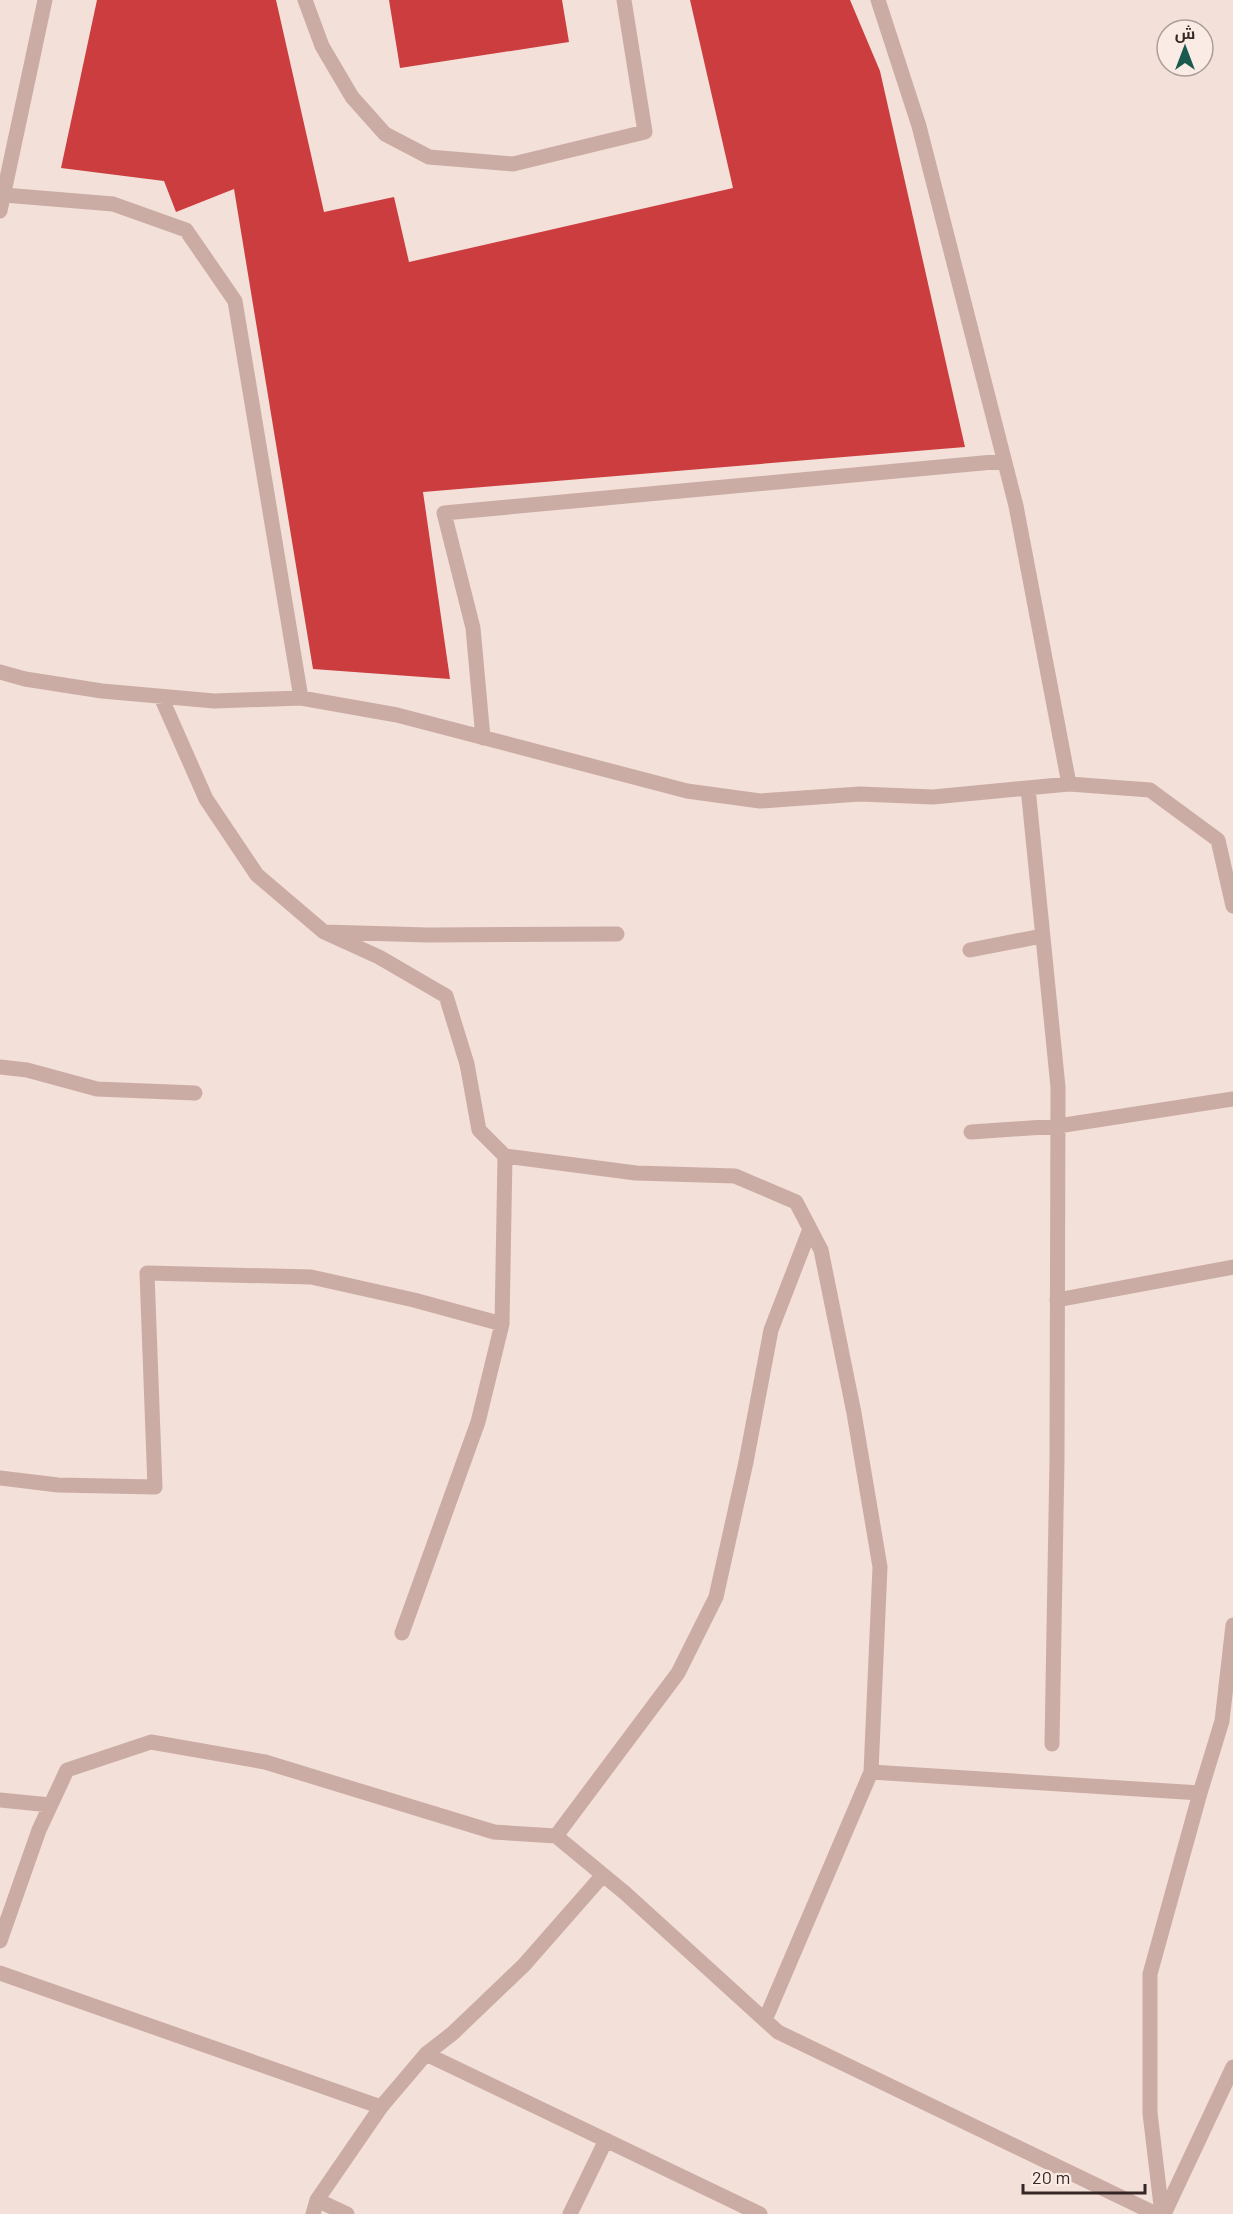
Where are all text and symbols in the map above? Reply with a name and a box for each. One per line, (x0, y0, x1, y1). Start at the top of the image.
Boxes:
north arrow (1155, 18, 1215, 78)
text: ش (1175, 23, 1195, 43)
scale bar (1023, 2157, 1144, 2195)
text: 20 m (1032, 2166, 1070, 2188)

